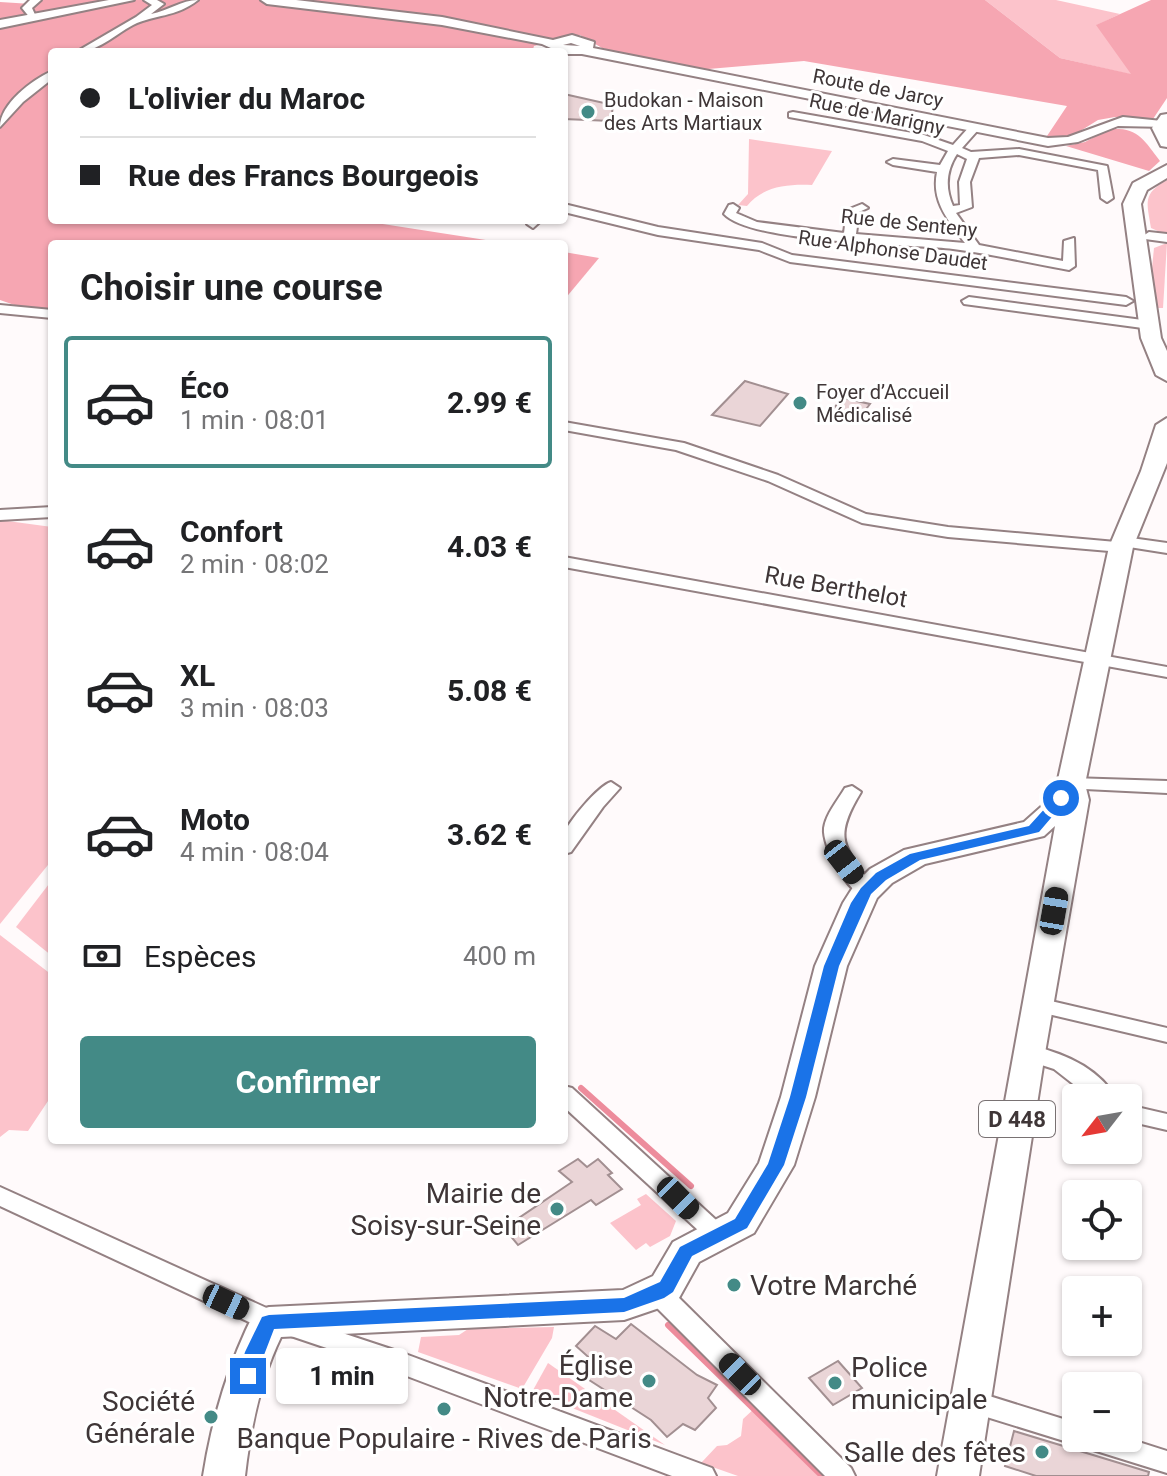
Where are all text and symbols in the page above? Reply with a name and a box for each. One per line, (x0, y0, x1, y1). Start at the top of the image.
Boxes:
street label: Route de Jarcy (811, 64, 946, 112)
text: L'olivier du Maroc (128, 81, 365, 116)
place label: Budokan - Maison des Arts Martiaux (604, 88, 764, 135)
street label: Rue de Marigny (807, 88, 947, 140)
marker: Budokan - Maison des Arts Martiaux (579, 103, 597, 121)
text: Rue des Francs Bourgeois (128, 158, 479, 193)
street label: Rue de Senteny (840, 204, 979, 242)
street label: Rue Alphonse Daudet (797, 225, 989, 275)
text: Choisir une course (80, 267, 383, 309)
icon: car (84, 366, 156, 438)
text: Éco (180, 370, 229, 405)
place label: Foyer d’Accueil Médicalisé (816, 380, 949, 427)
text: 2.99 € (447, 385, 532, 420)
marker: Foyer d’Accueil Médicalisé (791, 394, 809, 412)
text: 1 min · 08:01 (180, 405, 329, 435)
icon: car (84, 510, 156, 582)
text: Confort (180, 514, 283, 549)
text: 4.03 € (447, 529, 532, 564)
text: 2 min · 08:02 (180, 549, 329, 579)
street label: Rue Berthelot (763, 561, 910, 613)
icon: car (84, 654, 156, 726)
text: XL (180, 658, 215, 693)
text: 5.08 € (447, 673, 532, 708)
text: 3 min · 08:03 (180, 693, 329, 723)
route start (1043, 780, 1079, 816)
icon: car (84, 798, 156, 870)
text: Moto (180, 802, 250, 837)
text: 3.62 € (447, 817, 532, 852)
car (820, 836, 868, 888)
text: 4 min · 08:04 (180, 837, 329, 867)
car (1038, 885, 1070, 937)
icon: cash (80, 934, 124, 978)
text: Espèces (144, 939, 256, 974)
text: 400 m (463, 941, 536, 971)
button: Confirmer (80, 1036, 536, 1128)
north arrow (1062, 1084, 1142, 1164)
map controls (1062, 1084, 1142, 1452)
road number: D 448 (979, 1101, 1055, 1137)
car (653, 1173, 703, 1223)
place label: Mairie de Soisy-sur-Seine (350, 1177, 541, 1242)
button: locate (1062, 1180, 1142, 1260)
marker: Mairie de Soisy-sur-Seine (548, 1200, 566, 1218)
place label: Votre Marché (750, 1269, 917, 1302)
marker: Votre Marché (725, 1276, 743, 1294)
button: + (1062, 1276, 1142, 1356)
car (199, 1281, 253, 1323)
callout: 1 min (276, 1348, 408, 1404)
place label: Église Notre-Dame (483, 1349, 633, 1414)
car (715, 1349, 765, 1399)
place label: Police municipale (851, 1351, 987, 1416)
route end (230, 1358, 266, 1394)
text: 1 min (309, 1361, 375, 1391)
marker: Église Notre-Dame (640, 1372, 658, 1390)
button: − (1062, 1372, 1142, 1452)
marker: Police municipale (826, 1374, 844, 1392)
place label: Société Générale (85, 1385, 195, 1450)
marker: Banque Populaire - Rives de Paris (435, 1400, 453, 1418)
marker: Société Générale (202, 1408, 220, 1426)
place label: Banque Populaire - Rives de Paris (236, 1422, 652, 1455)
place label: Salle des fêtes (844, 1436, 1026, 1469)
marker: Salle des fêtes (1033, 1443, 1051, 1461)

